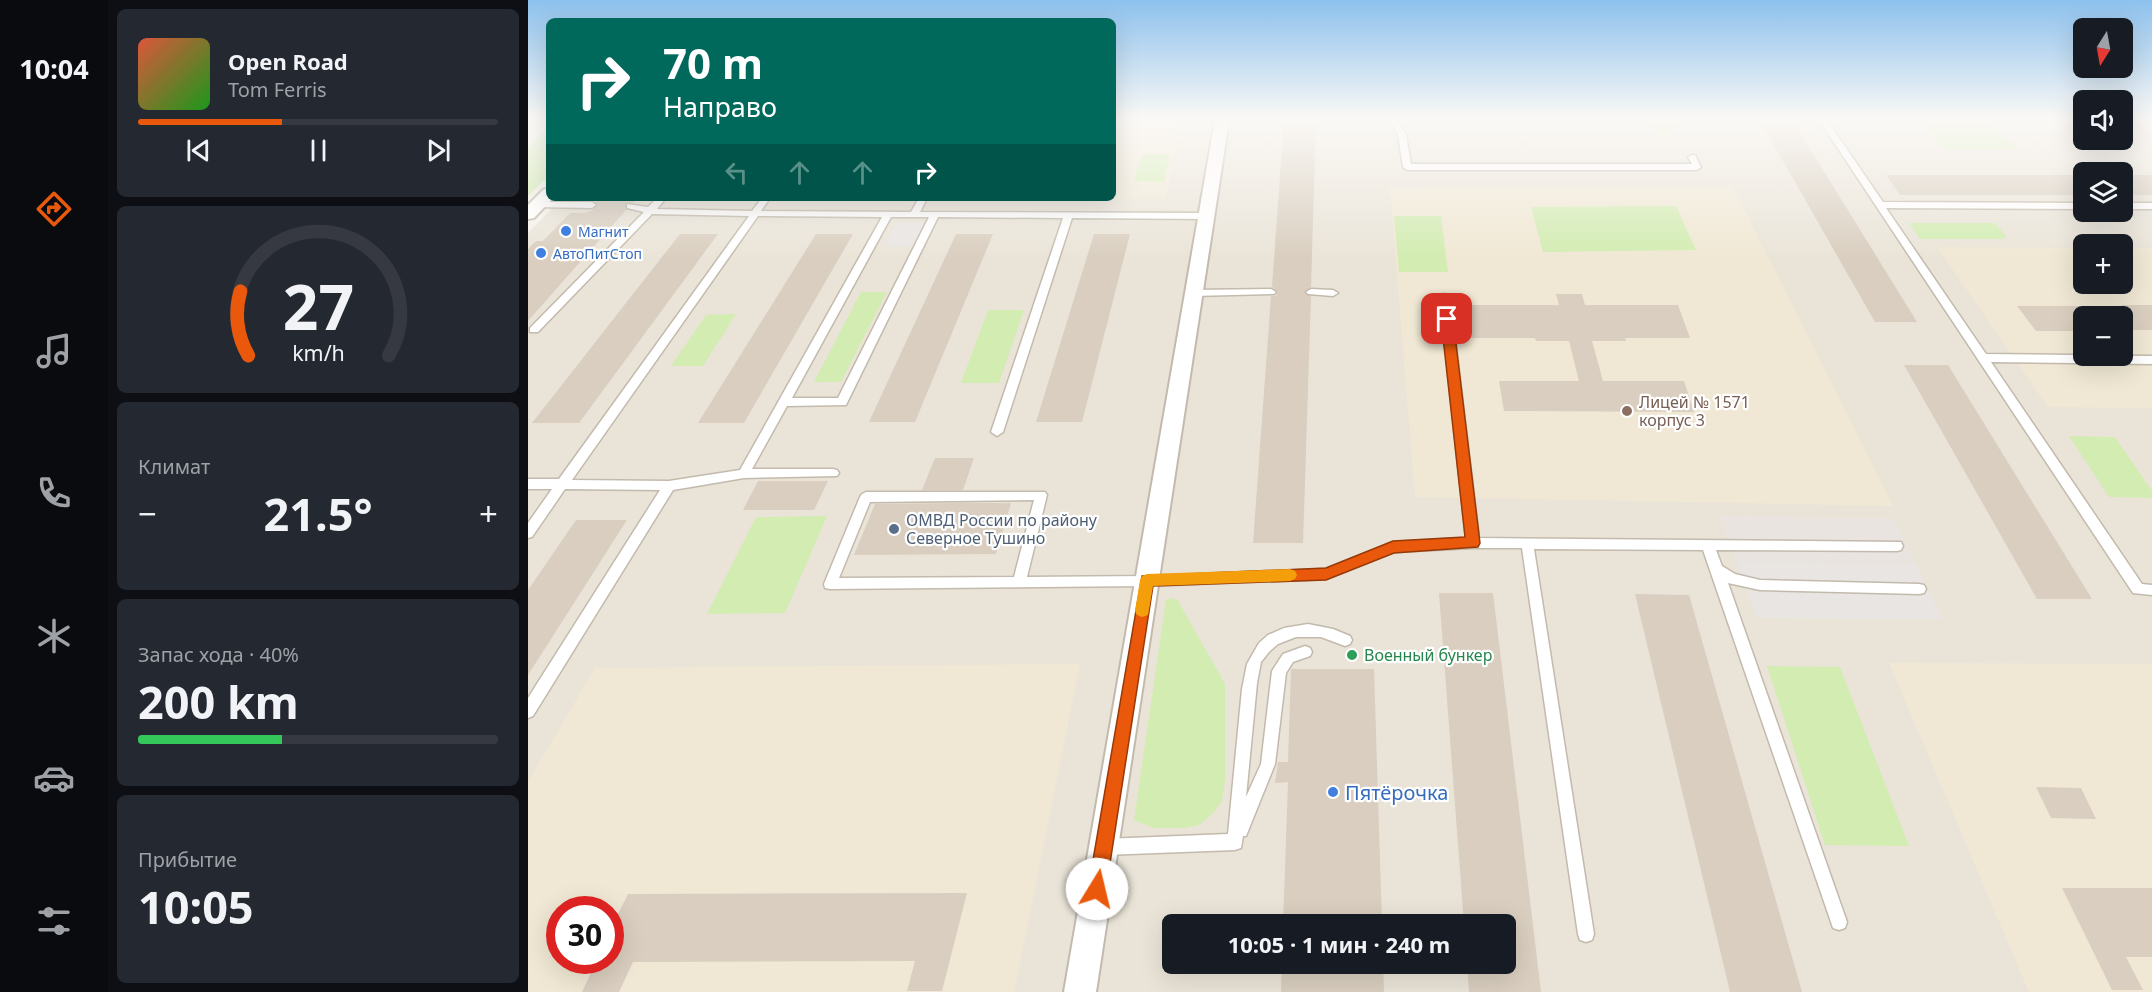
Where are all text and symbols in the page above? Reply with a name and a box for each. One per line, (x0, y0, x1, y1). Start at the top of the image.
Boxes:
north arrow (2073, 18, 2133, 78)
map controls (2073, 18, 2133, 366)
text: 70 m (663, 34, 763, 91)
icon: right (564, 42, 642, 120)
text: Open Road (228, 46, 348, 76)
text: 10:04 (19, 50, 89, 87)
text: Tom Ferris (228, 76, 327, 103)
text: Направо (663, 88, 777, 125)
button: sound (2073, 90, 2133, 150)
icon: previous (182, 134, 215, 167)
icon: pause (302, 134, 335, 167)
icon: next (422, 134, 455, 167)
icon: left (720, 156, 753, 189)
icon: ahead (783, 156, 816, 189)
icon: ahead (846, 156, 879, 189)
icon: right (909, 156, 942, 189)
button: layers (2073, 162, 2133, 222)
icon: directions (33, 188, 75, 230)
place label: Магнит (578, 222, 629, 241)
marker: Магнит (559, 224, 573, 238)
button: + (2073, 234, 2133, 294)
place label: АвтоПитСтоп (553, 244, 642, 263)
marker: АвтоПитСтоп (534, 246, 548, 260)
text: 27 (282, 264, 354, 349)
pin (1421, 293, 1472, 344)
icon: arrive (1430, 302, 1463, 335)
button: − (2073, 306, 2133, 366)
icon: music (33, 330, 75, 372)
text: km/h (292, 339, 344, 368)
place label: Лицей № 1571 корпус 3 (1639, 391, 1750, 431)
marker: Лицей № 1571 корпус 3 (1620, 404, 1634, 418)
text: Климат (138, 453, 210, 480)
icon: phone (33, 472, 75, 514)
text: 21.5° (264, 483, 372, 544)
text: − (138, 491, 157, 536)
text: + (479, 491, 498, 536)
place label: ОМВД России по району Северное Тушино (906, 509, 1098, 549)
marker: ОМВД России по району Северное Тушино (887, 522, 901, 536)
icon: climate (33, 615, 75, 657)
text: Запас хода · 40% (138, 641, 299, 668)
place label: Военный бункер (1364, 644, 1492, 666)
marker: Военный бункер (1345, 648, 1359, 662)
text: 200 km (138, 671, 299, 732)
icon: car (33, 757, 75, 799)
place label: Пятёрочка (1345, 779, 1448, 806)
marker: Пятёрочка (1326, 785, 1340, 799)
text: Прибытие (138, 846, 237, 873)
position arrow (1065, 857, 1129, 921)
text: 10:05 (138, 876, 254, 937)
speed limit sign: 30 (546, 896, 624, 974)
icon: filters (33, 900, 75, 942)
text: 10:05 · 1 мин · 240 m (1228, 929, 1450, 959)

